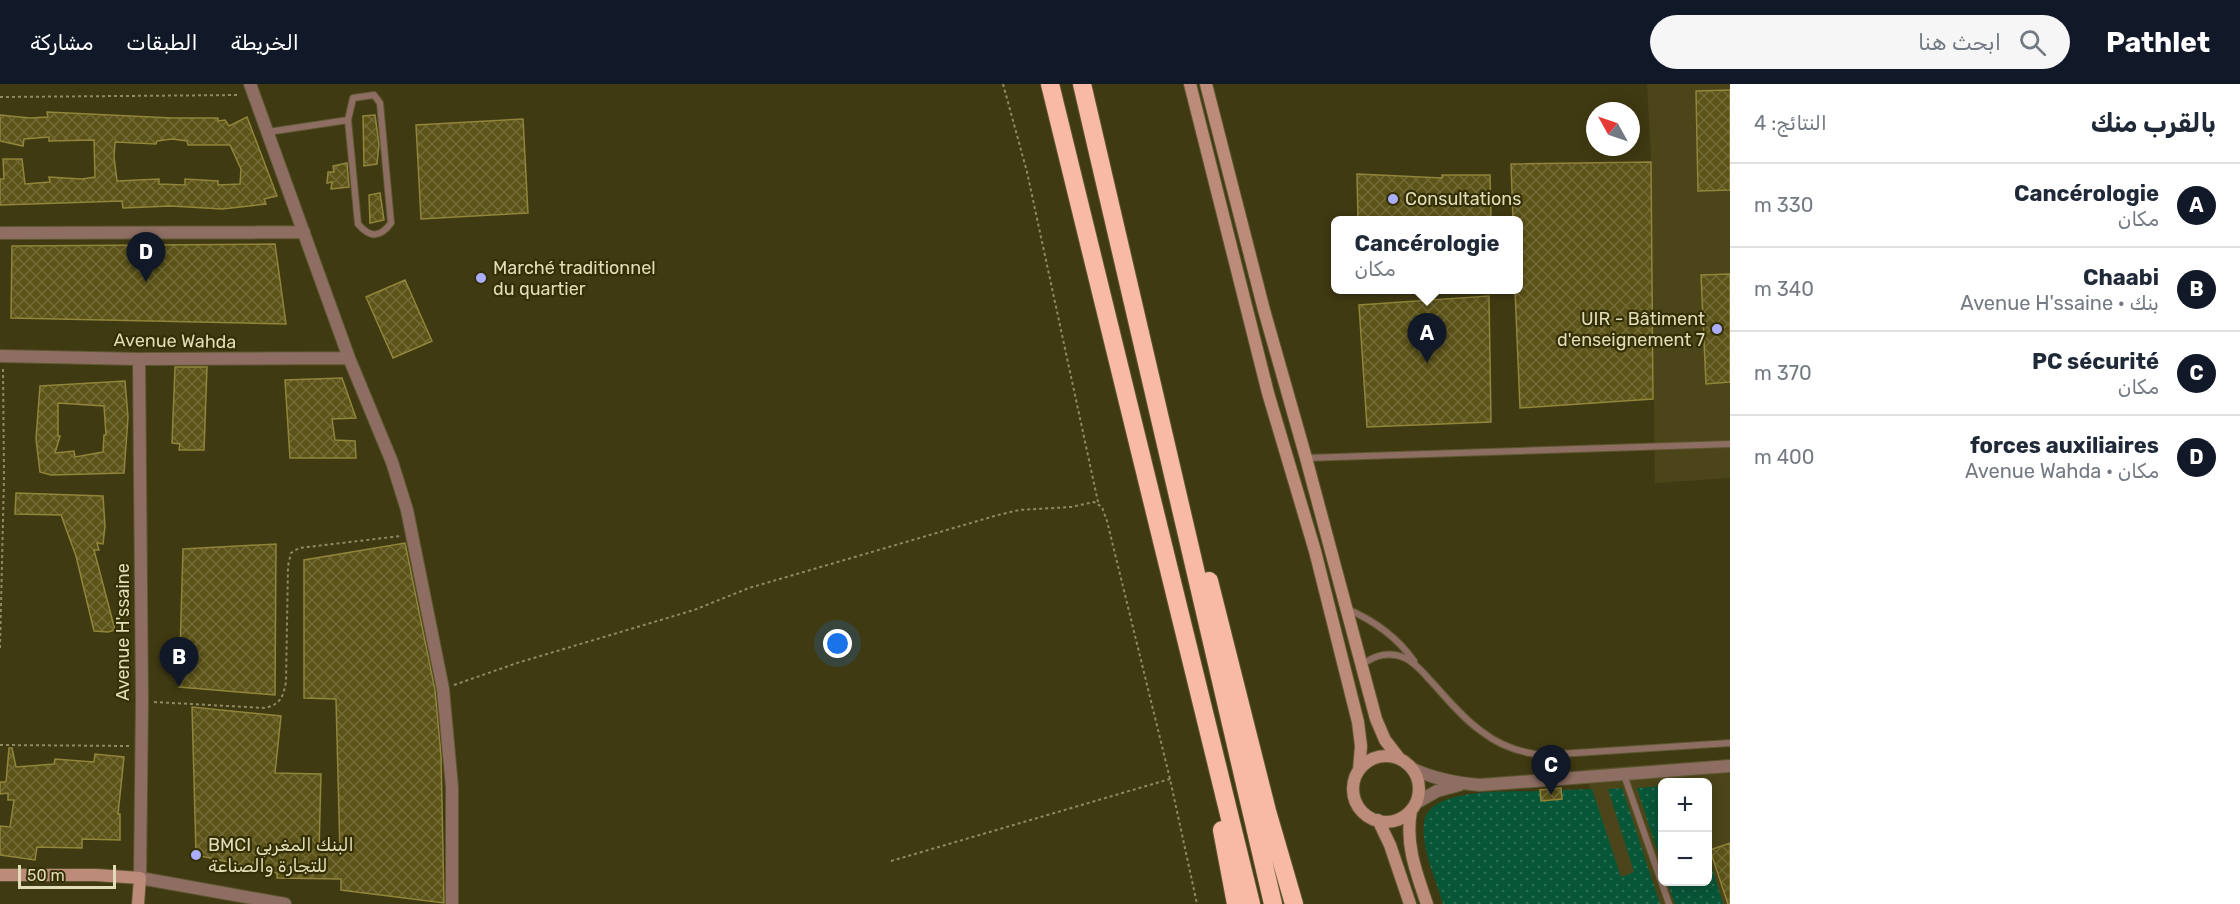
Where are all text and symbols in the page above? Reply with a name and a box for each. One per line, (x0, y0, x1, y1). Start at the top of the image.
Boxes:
search box (1650, 15, 2070, 69)
icon: search (2016, 26, 2049, 59)
text: Pathlet (2106, 26, 2210, 59)
text: ابحث هنا (1918, 29, 2001, 56)
text: مشاركة (30, 30, 93, 55)
text: الطبقات (126, 30, 198, 55)
text: الخريطة (231, 30, 299, 55)
north arrow (1586, 102, 1640, 156)
text: بالقرب منك (2091, 108, 2216, 139)
text: النتائج: 4 (1754, 111, 1827, 135)
text: Cancérologie (2014, 180, 2159, 207)
place label: Consultations (1405, 188, 1521, 210)
marker: Consultations (1386, 192, 1400, 206)
text: 330 m (1754, 193, 1813, 217)
text: A (2189, 193, 2204, 217)
text: مكان (2118, 207, 2159, 231)
popup (1331, 216, 1523, 294)
text: Cancérologie (1355, 230, 1500, 257)
pin: D (126, 232, 166, 282)
place label: Marché traditionnel du quartier (493, 257, 656, 300)
text: مكان (1355, 257, 1396, 281)
text: Chaabi (2083, 264, 2159, 291)
marker: Marché traditionnel du quartier (474, 271, 488, 285)
text: 340 m (1754, 277, 1814, 301)
text: B (2189, 277, 2204, 301)
text: بنك · Avenue H'ssaine (1960, 291, 2159, 315)
place label: UIR - Bâtiment d'enseignement 7 (1557, 308, 1705, 351)
pin: A (1408, 314, 1446, 363)
marker: UIR - Bâtiment d'enseignement 7 (1710, 322, 1724, 336)
street label: Avenue Wahda (113, 329, 237, 353)
text: PC sécurité (2032, 348, 2159, 375)
text: 370 m (1754, 361, 1812, 385)
text: C (2189, 361, 2204, 385)
text: مكان (2118, 375, 2159, 399)
text: forces auxiliaires (1970, 432, 2159, 459)
text: 400 m (1754, 445, 1815, 469)
text: D (2189, 445, 2204, 469)
text: مكان · Avenue Wahda (1965, 459, 2159, 483)
street label: Avenue H'ssaine (112, 563, 134, 701)
your location (823, 629, 852, 658)
pin: B (160, 638, 198, 687)
pin: C (1532, 746, 1570, 795)
map controls (1658, 778, 1712, 886)
button: + (1658, 778, 1712, 832)
button: − (1658, 832, 1712, 886)
place label: BMCI البنك المغربي للتجارة والصناعة (208, 834, 354, 877)
marker: BMCI البنك المغربي للتجارة والصناعة (189, 848, 203, 862)
scale bar (18, 862, 116, 890)
text: 50 m (27, 866, 65, 885)

